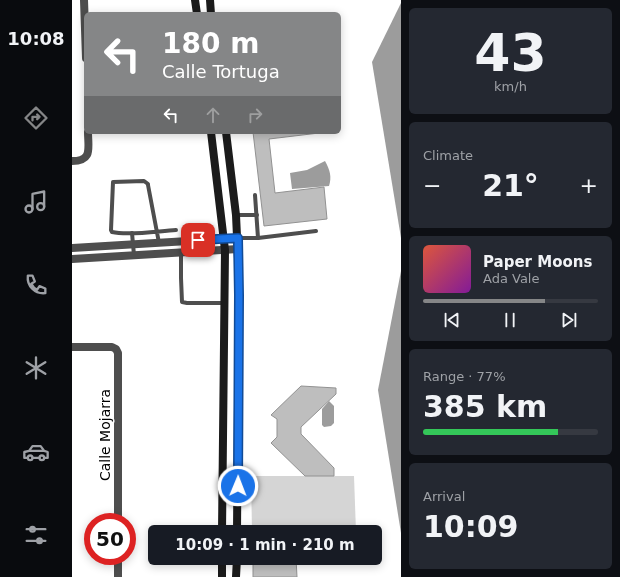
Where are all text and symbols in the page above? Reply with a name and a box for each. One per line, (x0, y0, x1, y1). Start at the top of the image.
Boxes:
text: 43 (474, 23, 547, 83)
text: 180 m (162, 27, 259, 60)
text: 10:08 (7, 28, 65, 49)
icon: left (96, 28, 148, 80)
text: Calle Tortuga (162, 61, 280, 82)
text: km/h (494, 79, 527, 94)
icon: directions (22, 104, 50, 132)
icon: left (160, 104, 182, 126)
icon: ahead (202, 104, 224, 126)
icon: right (244, 104, 266, 126)
text: Climate (423, 148, 473, 163)
text: 21° (482, 168, 539, 203)
text: − (423, 173, 441, 198)
text: + (580, 173, 598, 198)
icon: music (22, 188, 50, 216)
pin (181, 223, 215, 257)
icon: arrive (187, 229, 209, 251)
text: Paper Moons (483, 253, 592, 271)
icon: phone (22, 271, 50, 299)
text: Ada Vale (483, 271, 539, 286)
icon: previous (441, 309, 463, 331)
icon: pause (499, 309, 521, 331)
icon: next (558, 309, 580, 331)
icon: climate (22, 354, 50, 382)
text: Range · 77% (423, 369, 506, 384)
street label: Calle Mojarra (97, 389, 113, 481)
text: 385 km (423, 389, 547, 424)
icon: car (22, 438, 50, 466)
position arrow (217, 465, 259, 507)
text: Arrival (423, 489, 465, 504)
text: 10:09 (423, 509, 519, 544)
speed limit sign: 50 (84, 513, 136, 565)
icon: filters (22, 521, 50, 549)
text: 10:09 · 1 min · 210 m (175, 536, 355, 554)

